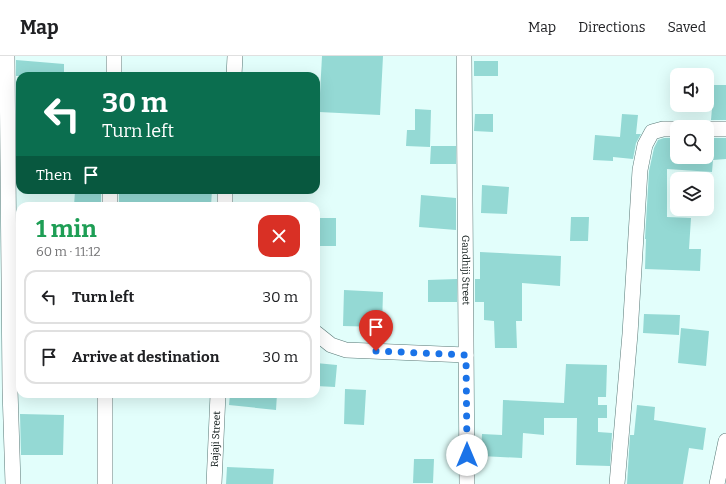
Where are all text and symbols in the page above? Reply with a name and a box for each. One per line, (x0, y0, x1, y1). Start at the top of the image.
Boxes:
text: Map (20, 16, 59, 39)
text: Map (528, 19, 556, 36)
text: Directions (578, 19, 646, 36)
text: Saved (668, 19, 706, 36)
map controls (670, 68, 714, 216)
button: sound (670, 68, 714, 112)
text: 30 m (102, 86, 168, 119)
icon: left (36, 88, 88, 140)
text: Turn left (102, 120, 174, 142)
button: search (670, 120, 714, 164)
icon: arrive (80, 164, 102, 186)
text: Then (36, 166, 72, 184)
button: layers (670, 172, 714, 216)
text: 1 min (36, 215, 97, 243)
button: close (258, 215, 300, 257)
street label: Gandhiji Street (459, 235, 472, 306)
text: 60 m · 11:12 (36, 244, 101, 259)
icon: left (38, 286, 60, 308)
text: Turn left (72, 288, 134, 306)
text: 30 m (263, 288, 298, 306)
pin (359, 310, 393, 351)
icon: arrive (365, 316, 387, 338)
icon: arrive (38, 346, 60, 368)
text: Arrive at destination (72, 348, 219, 366)
text: 30 m (263, 348, 298, 366)
street label: Rajaji Street (209, 410, 223, 467)
position arrow (446, 434, 488, 476)

